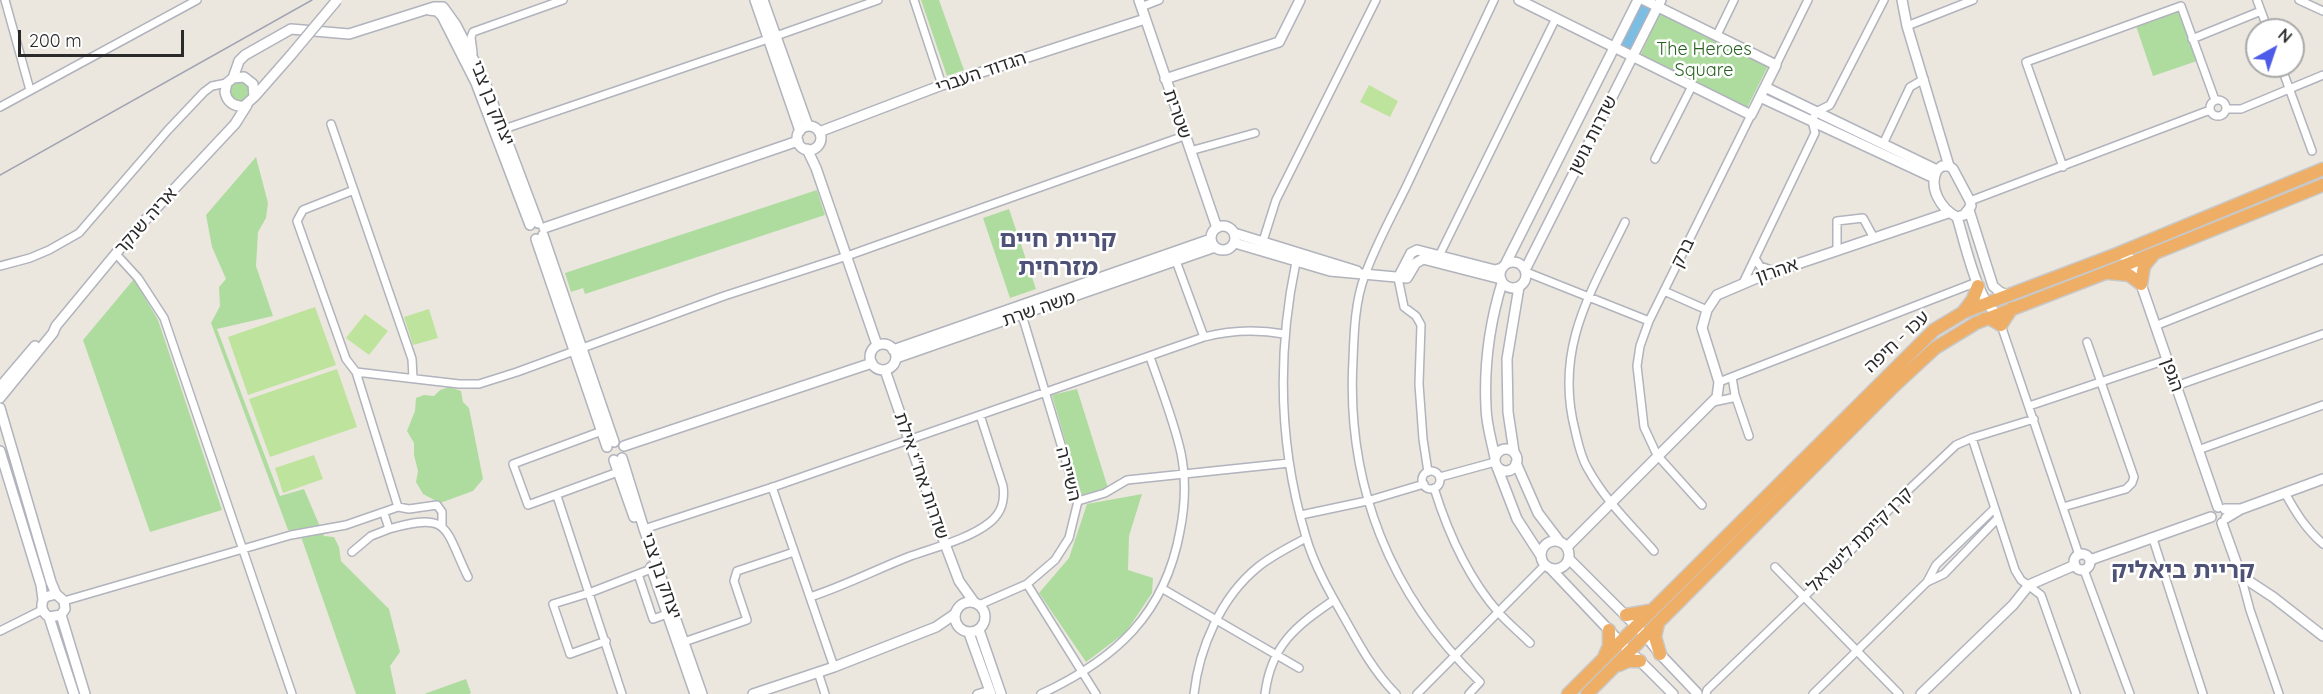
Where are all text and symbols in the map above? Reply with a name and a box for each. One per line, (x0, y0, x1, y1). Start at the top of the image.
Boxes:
scale bar (21, 18, 188, 56)
north arrow (2245, 18, 2305, 78)
text: N (2274, 24, 2296, 47)
text: 200 m (29, 29, 82, 52)
park label: The Heroes Square (1656, 39, 1752, 82)
street label: הגדוד העברי (933, 47, 1029, 99)
street label: יצחק בן צבי (465, 57, 519, 149)
street label: שטרית (1158, 86, 1196, 142)
street label: שדרות גושן (1564, 92, 1622, 178)
street label: אריה שנקר (110, 183, 182, 259)
district label: קריית חיים מזרחית (1000, 226, 1116, 282)
street label: ברק (1667, 235, 1699, 271)
street label: אהרון (1753, 254, 1801, 288)
street label: משה שרת (1000, 286, 1078, 332)
street label: עכו - חיפה (1860, 306, 1934, 378)
street label: הגפן (2156, 355, 2188, 395)
street label: שדרות אח"י אילת (889, 410, 953, 542)
street label: השיירה (1051, 445, 1085, 503)
street label: קרן קיימת לישראל (1803, 483, 1917, 597)
street label: יצחק בן צבי (636, 530, 686, 622)
district label: קריית ביאליק (2111, 557, 2255, 585)

